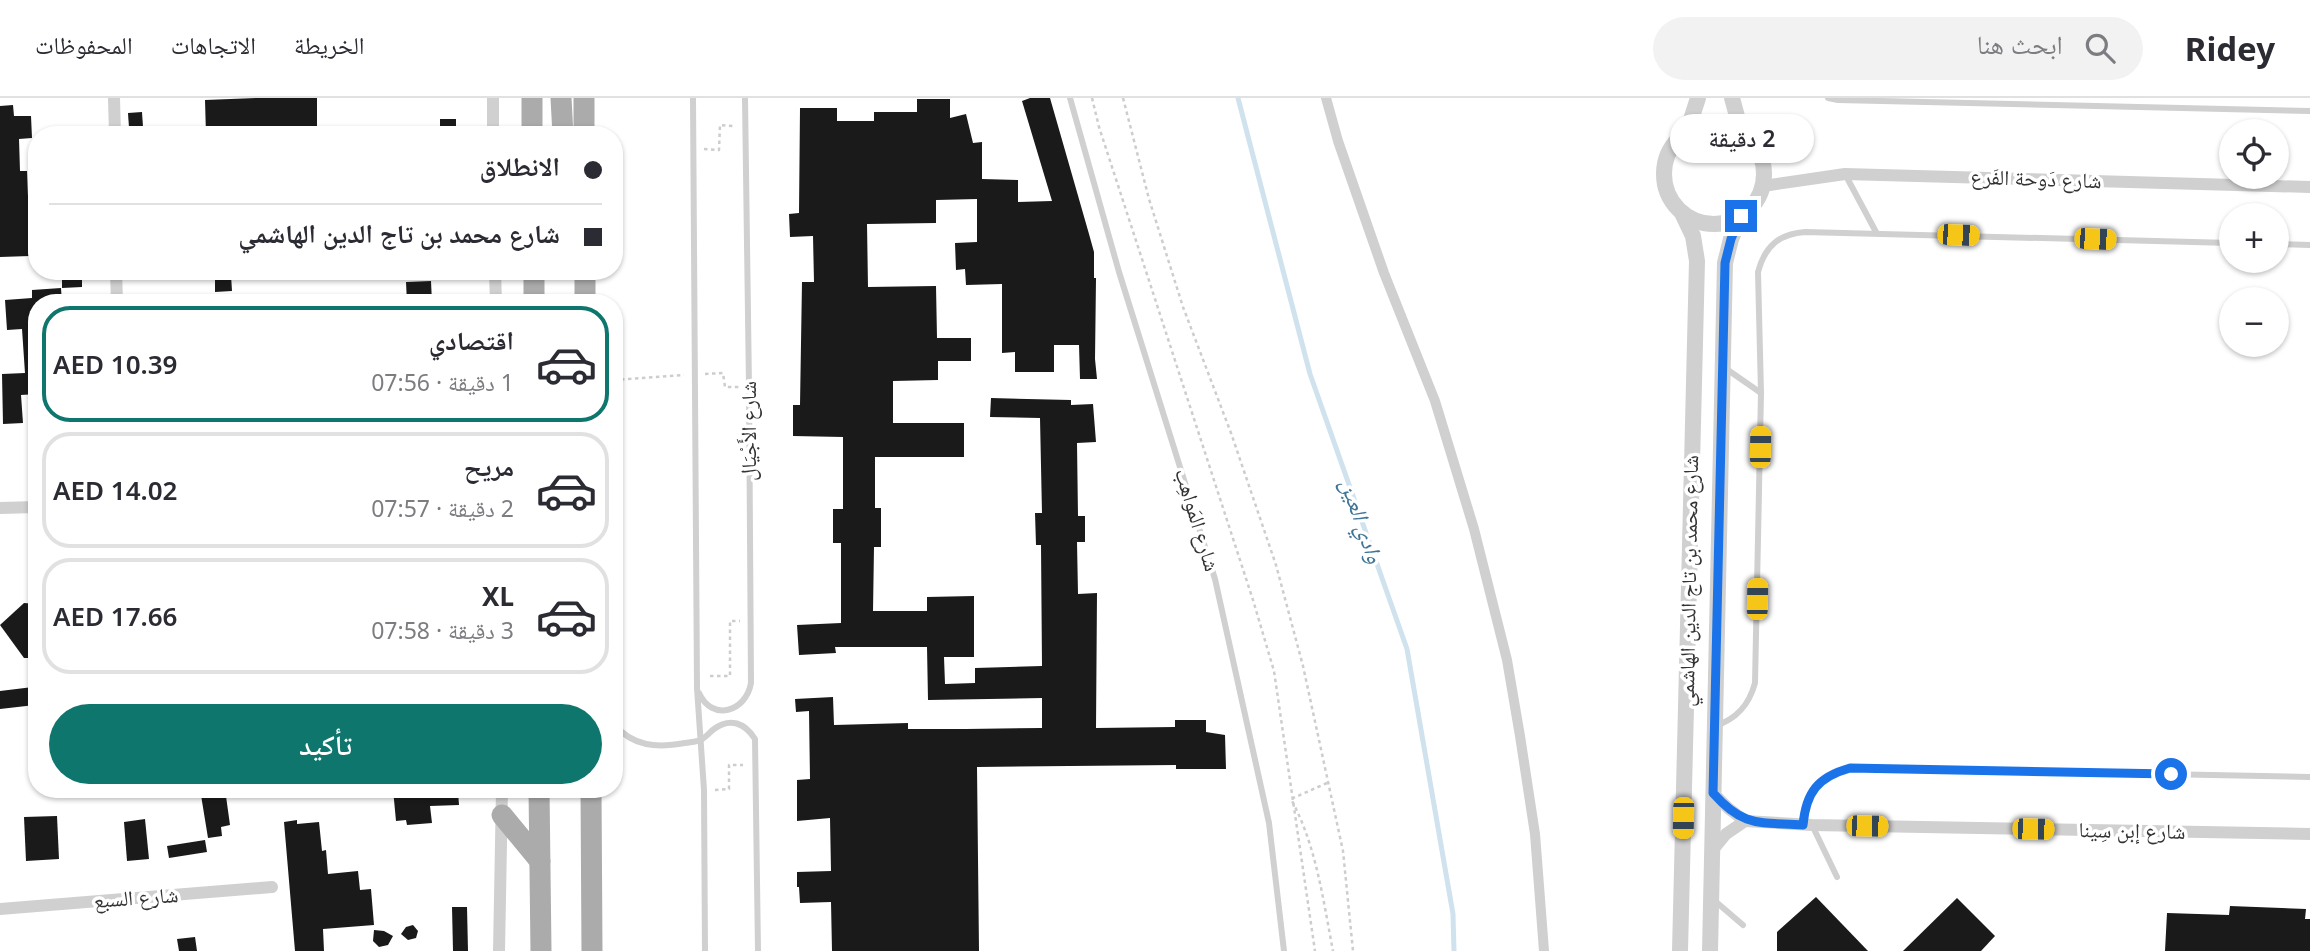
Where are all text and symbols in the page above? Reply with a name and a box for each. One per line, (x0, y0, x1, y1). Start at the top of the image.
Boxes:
search box (1653, 17, 2143, 80)
text: ابحث هنا (1977, 26, 2063, 62)
text: Ridey (2185, 26, 2275, 71)
text: المحفوظات (35, 28, 133, 61)
text: الاتجاهات (171, 28, 256, 61)
text: الخريطة (294, 28, 365, 61)
icon: search (2081, 29, 2119, 67)
callout: 2 دقيقة (1669, 115, 1813, 164)
map controls (2219, 119, 2289, 357)
button: locate (2219, 119, 2289, 189)
text: 2 دقيقة (1709, 122, 1775, 154)
text: الانطلاق (480, 148, 560, 184)
street label: شارع دَوحة الفَرع (1970, 162, 2102, 194)
route end (1725, 200, 1757, 232)
button: + (2219, 203, 2289, 273)
text: شارع محمد بن تاج الدين الهاشمي (238, 215, 560, 251)
car (1937, 224, 1980, 246)
car (2074, 228, 2117, 250)
button: − (2219, 287, 2289, 357)
text: اقتصادي (429, 322, 514, 358)
icon: car (535, 333, 598, 396)
text: AED 10.39 (53, 346, 177, 382)
text: 1 دقيقة · 07:56 (371, 366, 514, 398)
street label: شارع الأَجْيَال (734, 381, 762, 481)
car (1750, 426, 1771, 468)
text: مريح (464, 448, 514, 484)
street label: شارع محمد بن تاج الدين الهاشمي (1672, 455, 1708, 707)
icon: car (535, 459, 598, 522)
street label: شارع المَواهِب (1169, 465, 1227, 575)
text: AED 14.02 (53, 472, 177, 508)
water label: وادي العين (1330, 474, 1392, 569)
text: 2 دقيقة · 07:57 (371, 492, 514, 524)
text: XL (482, 578, 514, 614)
car (1747, 578, 1768, 620)
icon: car (535, 585, 598, 648)
text: AED 17.66 (53, 598, 177, 634)
text: 3 دقيقة · 07:58 (371, 614, 514, 646)
button: تأكيد (49, 704, 602, 784)
route start (2155, 758, 2187, 790)
car (1673, 797, 1694, 839)
car (1846, 815, 1889, 837)
street label: شارع إبن سِينا (2078, 815, 2186, 846)
car (2012, 818, 2055, 840)
street label: شارع السبع (93, 880, 179, 914)

